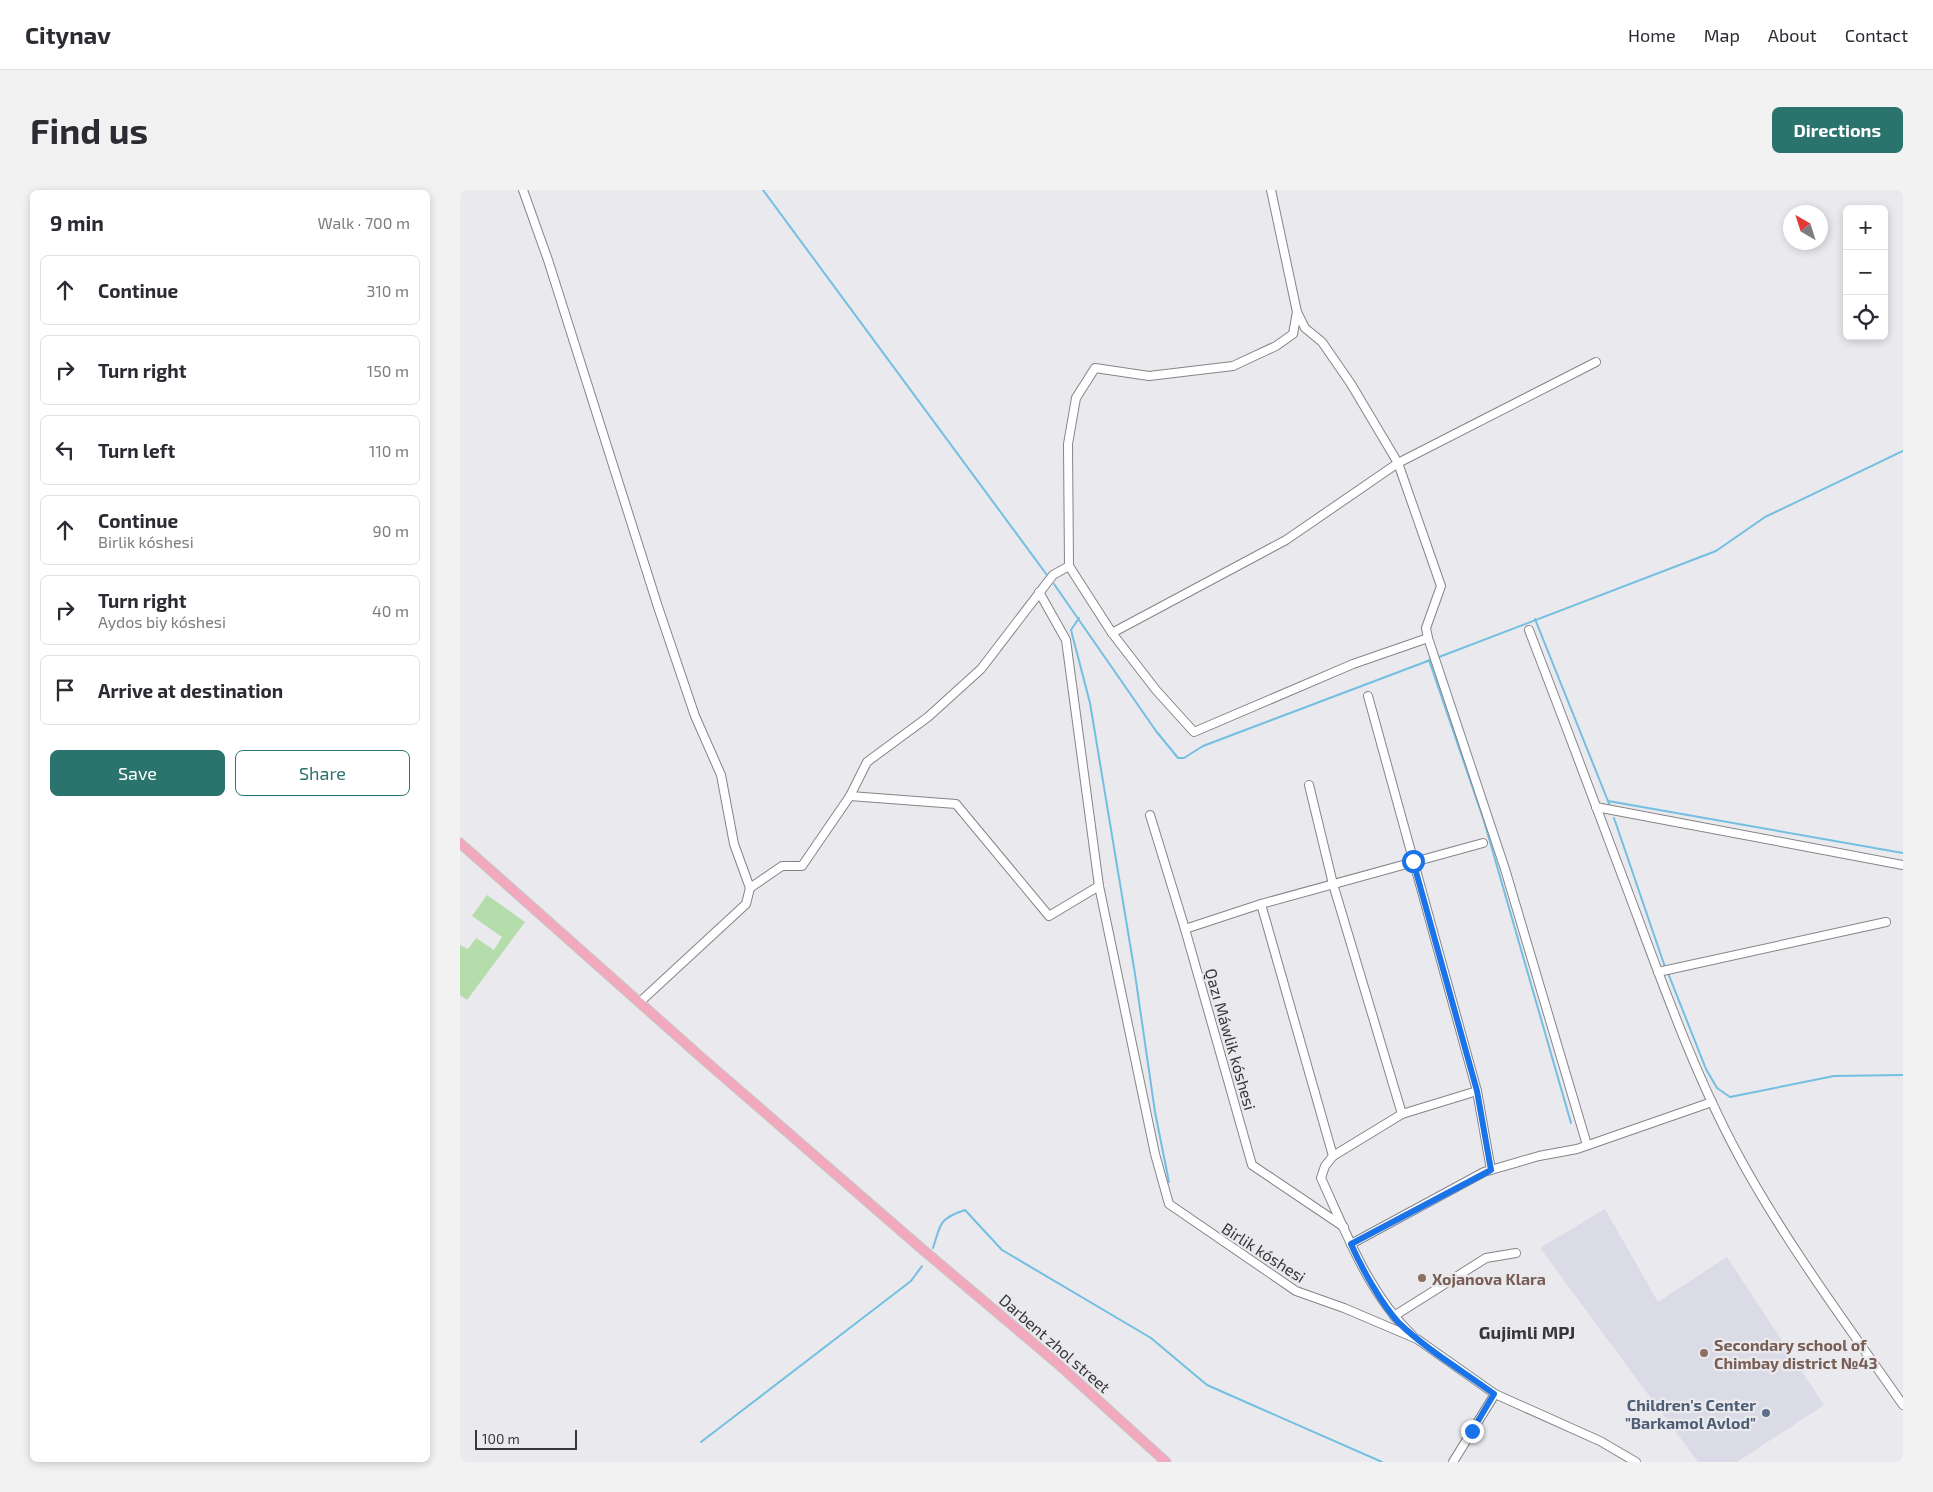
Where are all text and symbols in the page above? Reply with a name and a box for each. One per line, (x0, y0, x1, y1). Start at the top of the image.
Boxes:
text: Citynav (25, 20, 111, 49)
text: Home (1628, 24, 1676, 46)
text: Map (1704, 24, 1740, 46)
text: About (1768, 24, 1817, 46)
text: Contact (1845, 24, 1908, 46)
button: Directions (1772, 107, 1903, 153)
text: Find us (30, 109, 148, 151)
north arrow (1783, 205, 1828, 250)
map controls (1843, 205, 1888, 340)
button: + (1843, 205, 1888, 250)
text: 9 min (50, 210, 104, 235)
text: Walk · 700 m (318, 213, 410, 232)
button: − (1843, 250, 1888, 295)
icon: ahead (51, 276, 79, 304)
text: Continue (98, 279, 178, 302)
text: 310 m (367, 281, 409, 300)
button: locate (1843, 295, 1888, 340)
icon: right (51, 356, 79, 384)
text: Turn right (98, 359, 186, 382)
text: 150 m (367, 361, 409, 380)
icon: left (51, 436, 79, 464)
text: Turn left (98, 439, 175, 462)
text: 110 m (369, 441, 409, 460)
text: Continue (98, 509, 178, 532)
icon: ahead (51, 516, 79, 544)
text: 90 m (373, 521, 409, 540)
text: Birlik kóshesi (98, 532, 194, 551)
text: Turn right (98, 589, 186, 612)
icon: right (51, 596, 79, 624)
text: 40 m (372, 601, 409, 620)
text: Aydos biy kóshesi (98, 612, 226, 631)
icon: arrive (51, 676, 79, 704)
text: Arrive at destination (98, 679, 283, 702)
button: Save (50, 750, 225, 796)
button: Share (235, 750, 410, 796)
route start (1402, 850, 1425, 873)
street label: Qazı Máwlik kóshesi (1201, 966, 1260, 1112)
street label: Birlik kóshesi (1219, 1218, 1309, 1286)
place label: Xojanova Klara (1432, 1269, 1546, 1288)
marker: Xojanova Klara (1416, 1272, 1428, 1284)
street label: Darbent zhol street (996, 1290, 1114, 1396)
district label: Gujimli MPJ (1479, 1321, 1575, 1343)
place label: Secondary school of Chimbay district №43 (1714, 1335, 1878, 1373)
marker: Secondary school of Chimbay district №43 (1698, 1347, 1710, 1359)
place label: Children's Center "Barkamol Avlod" (1625, 1395, 1756, 1432)
marker: Children's Center "Barkamol Avlod" (1760, 1407, 1772, 1419)
route end (1461, 1420, 1484, 1443)
scale bar (475, 1427, 578, 1450)
text: 100 m (482, 1430, 520, 1447)

